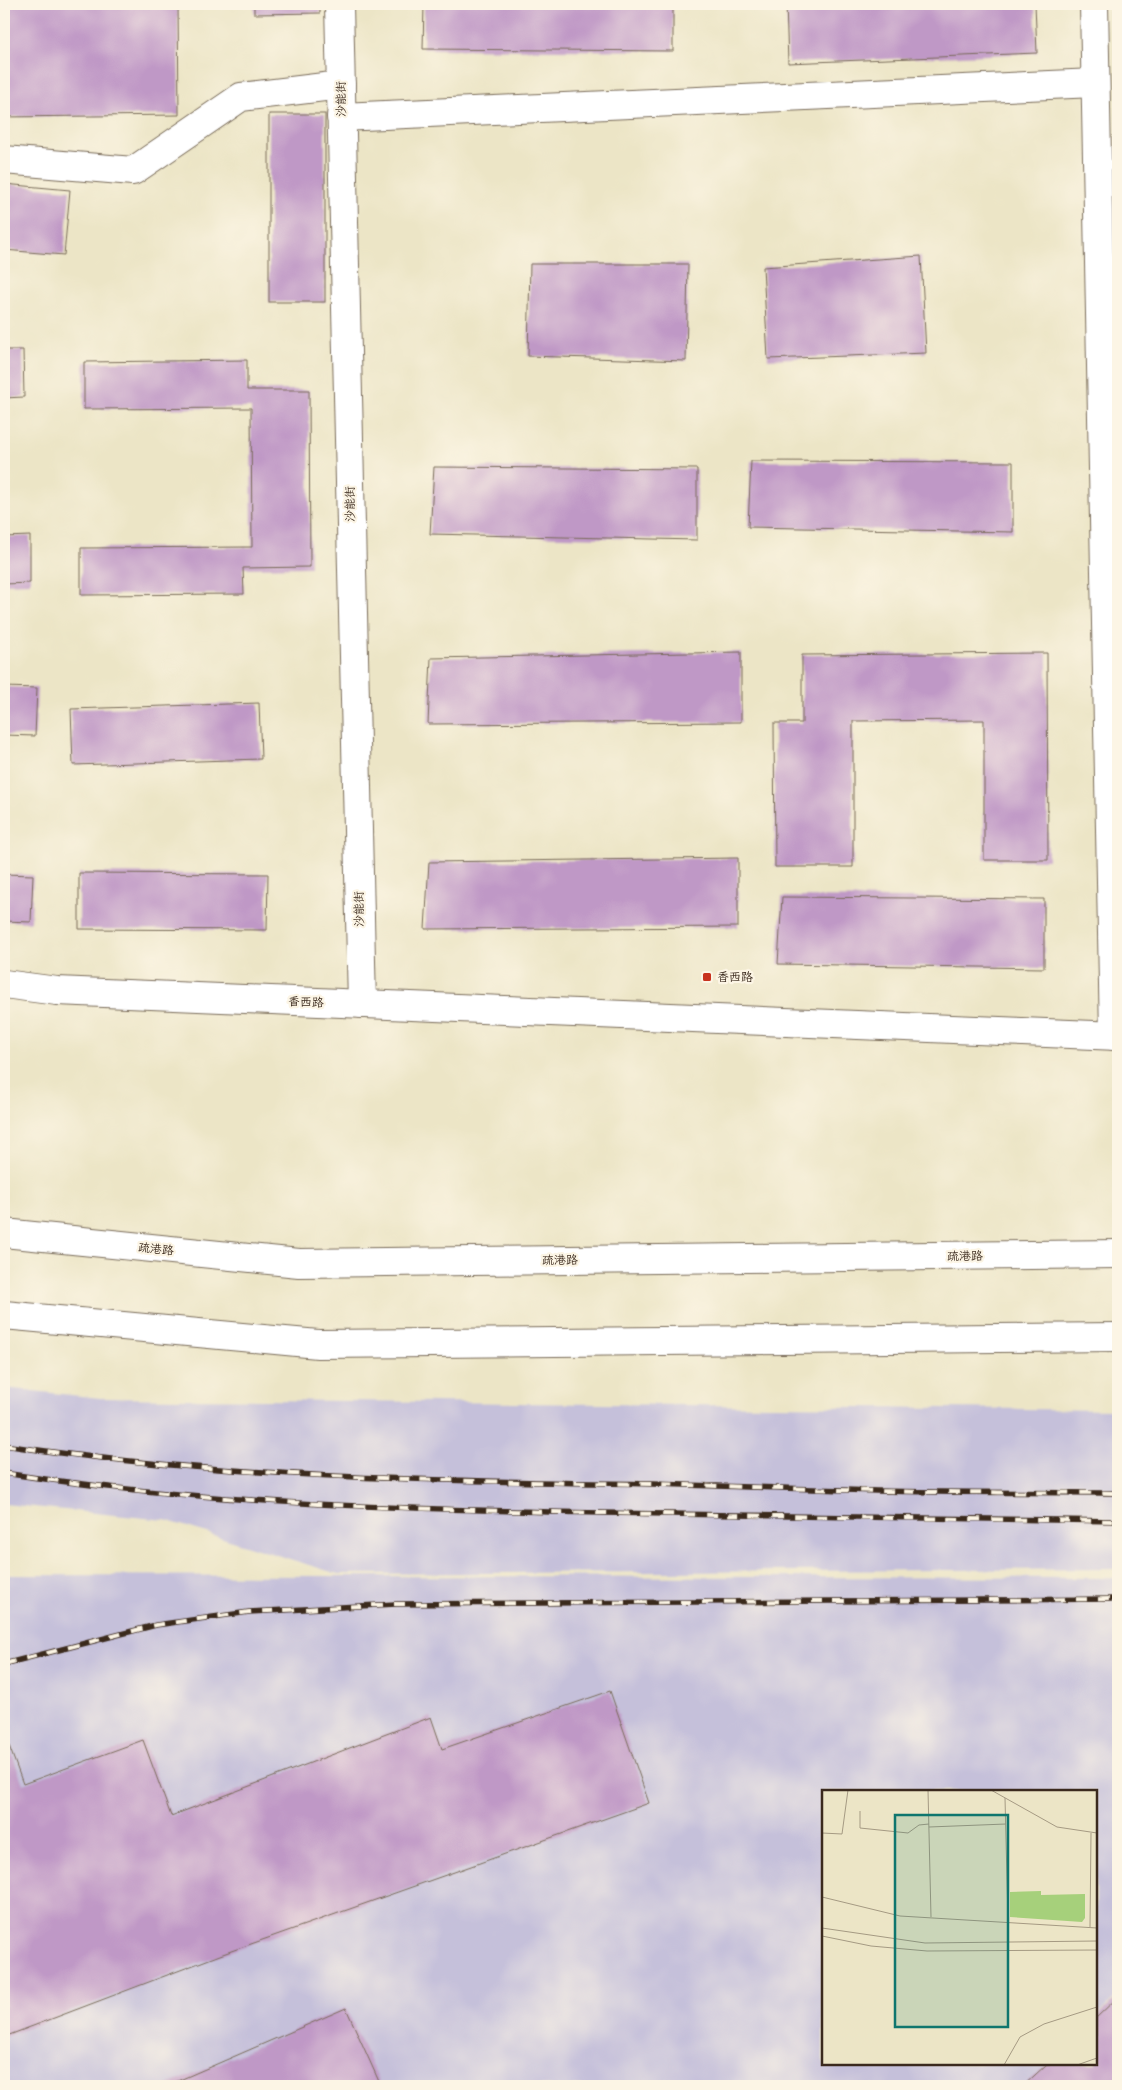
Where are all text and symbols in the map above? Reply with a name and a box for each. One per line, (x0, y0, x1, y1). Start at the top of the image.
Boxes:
street label: 沙能街 (334, 81, 349, 117)
street label: 沙能街 (343, 486, 358, 522)
street label: 沙能街 (352, 891, 367, 927)
place label: 香西路 (717, 970, 753, 985)
marker: 香西路 (701, 971, 713, 983)
street label: 香西路 (288, 994, 324, 1011)
street label: 疏港路 (137, 1240, 175, 1259)
street label: 疏港路 (947, 1249, 983, 1264)
street label: 疏港路 (542, 1253, 578, 1268)
inset map (822, 1790, 1097, 2065)

